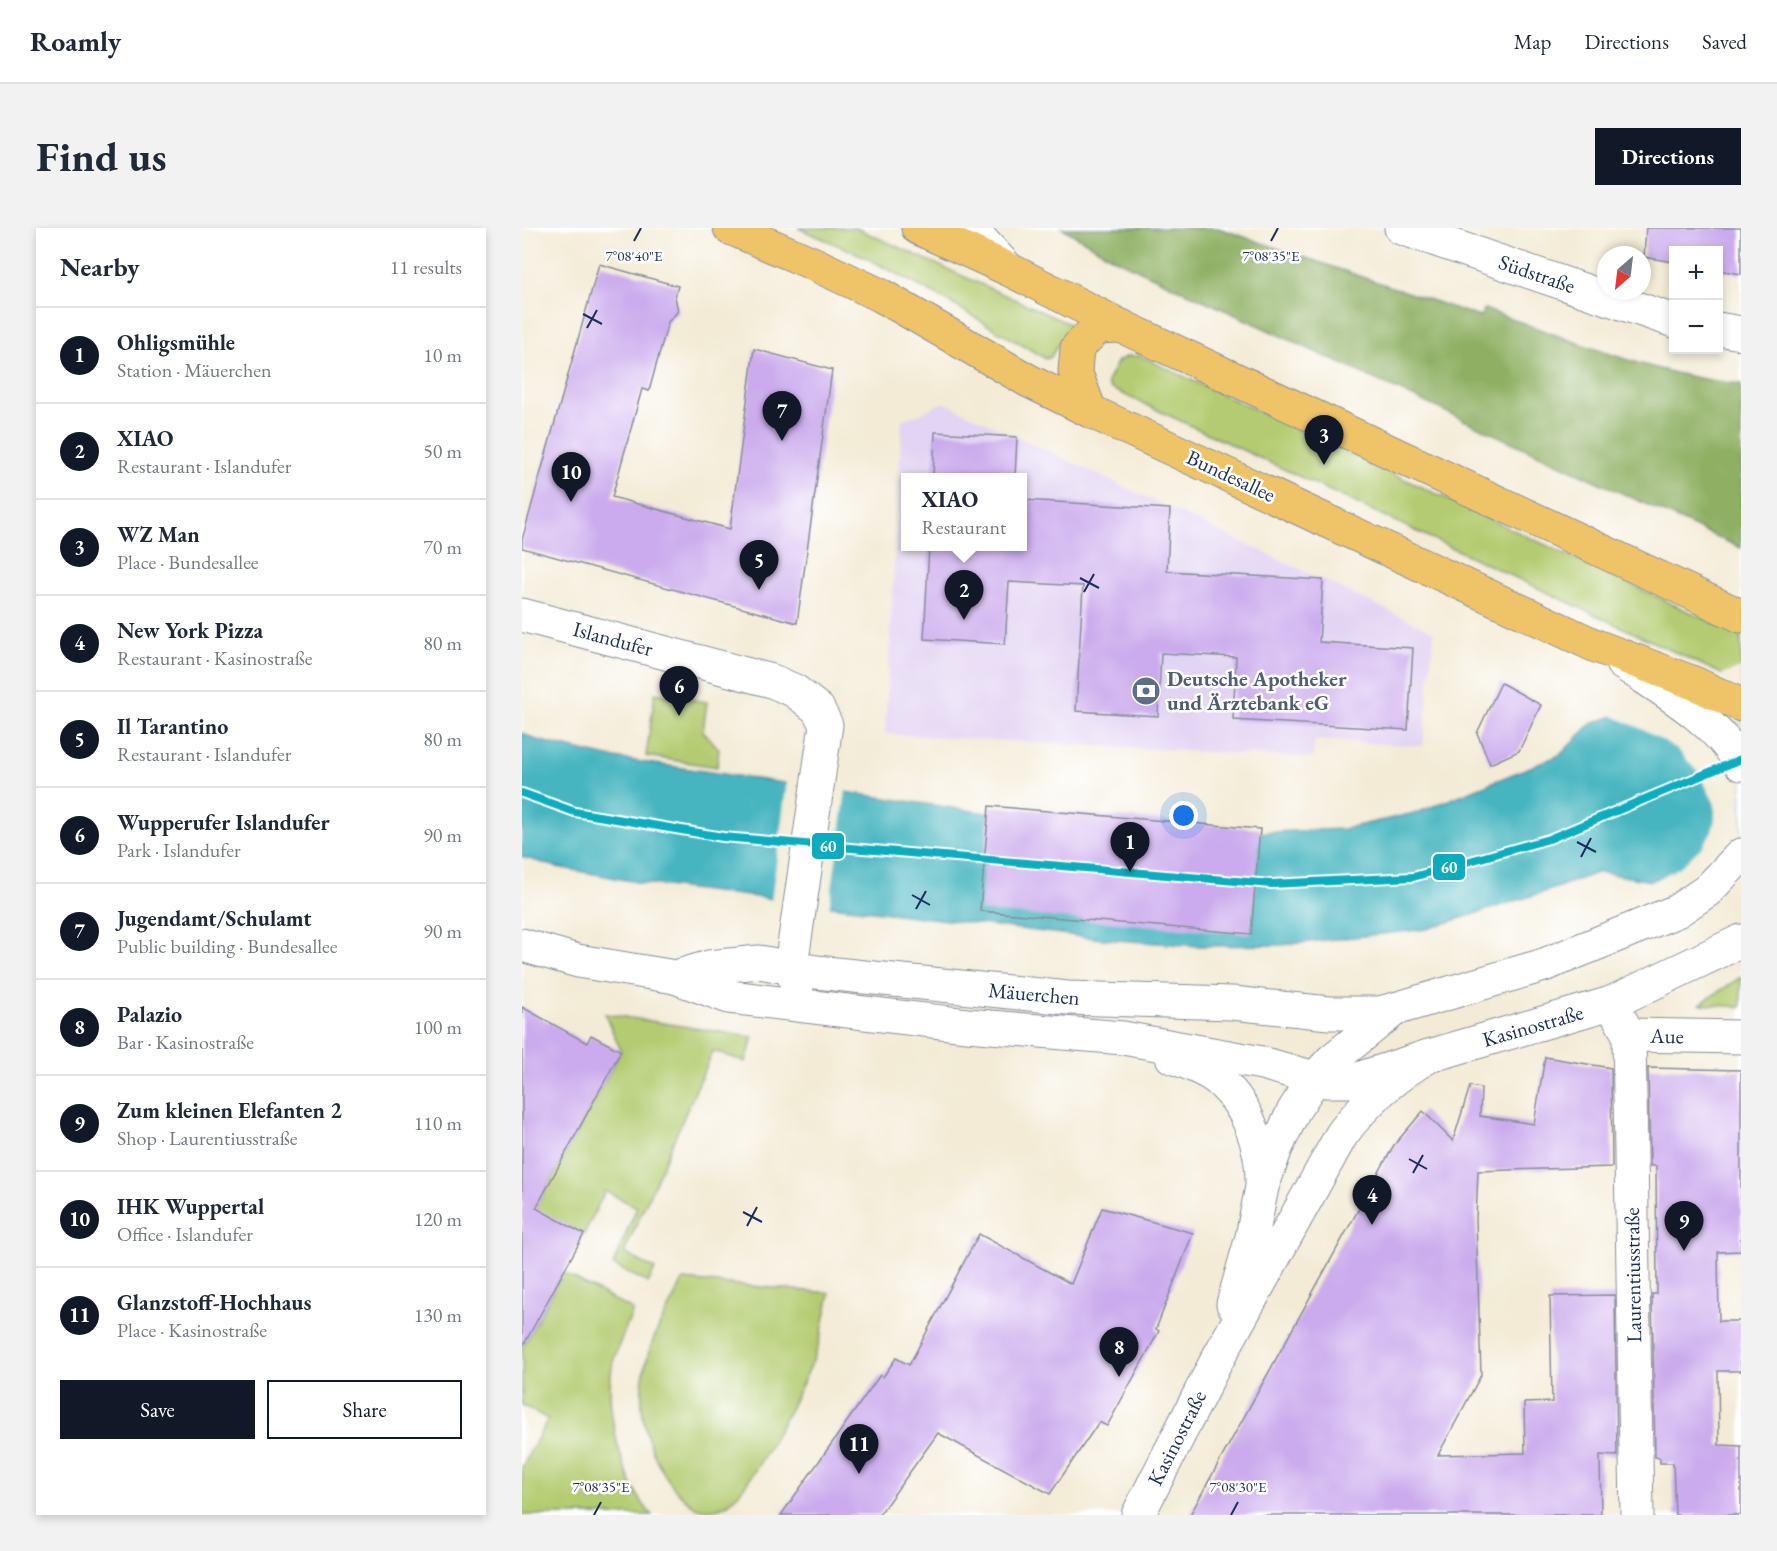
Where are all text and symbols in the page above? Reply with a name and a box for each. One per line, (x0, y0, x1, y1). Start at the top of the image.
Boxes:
text: Roamly (30, 23, 121, 59)
text: Map (1514, 28, 1551, 55)
text: Directions (1584, 28, 1669, 55)
text: Saved (1702, 28, 1747, 55)
button: Directions (1595, 128, 1741, 185)
text: Find us (36, 129, 167, 184)
text: 7°08'40"E (606, 246, 663, 265)
text: 7°08'35"E (1243, 246, 1300, 265)
north arrow (1597, 246, 1651, 300)
map controls (1669, 246, 1723, 354)
button: + (1669, 246, 1723, 300)
street label: Südstraße (1495, 248, 1579, 299)
text: Nearby (60, 250, 140, 284)
text: 11 results (390, 254, 462, 280)
button: − (1669, 300, 1723, 354)
text: Ohligsmühle (117, 328, 235, 357)
text: 1 (74, 342, 85, 368)
text: 10 m (423, 342, 462, 368)
text: Station · Mäuerchen (117, 357, 272, 383)
pin: 7 (762, 392, 802, 441)
pin: 3 (1304, 416, 1344, 465)
text: XIAO (117, 424, 174, 453)
text: 2 (74, 438, 85, 464)
text: 50 m (423, 438, 462, 464)
street label: Bundesallee (1183, 443, 1280, 508)
pin: 10 (551, 452, 590, 502)
text: Restaurant · Islandufer (117, 453, 291, 479)
popup (901, 473, 1027, 551)
text: XIAO (922, 485, 978, 514)
text: Restaurant (922, 514, 1006, 540)
text: WZ Man (117, 520, 200, 549)
text: 3 (74, 534, 85, 560)
text: 70 m (423, 534, 462, 560)
pin: 5 (740, 540, 778, 590)
text: Place · Bundesallee (117, 549, 259, 575)
pin: 2 (944, 570, 984, 620)
street label: Islandufer (570, 615, 656, 662)
text: New York Pizza (117, 616, 263, 645)
text: 4 (74, 630, 85, 656)
text: 80 m (423, 630, 462, 656)
text: Restaurant · Kasinostraße (117, 645, 313, 671)
place label: Deutsche Apotheker und Ärztebank eG (1167, 665, 1347, 716)
pin: 6 (660, 666, 698, 716)
bank icon: Deutsche Apotheker und Ärztebank eG (1130, 675, 1162, 707)
text: Il Tarantino (117, 712, 228, 741)
text: 5 (74, 726, 85, 752)
text: 80 m (423, 726, 462, 752)
text: Restaurant · Islandufer (117, 741, 291, 767)
your location (1169, 801, 1198, 830)
text: Wupperufer Islandufer (117, 808, 330, 837)
text: 6 (74, 822, 85, 848)
text: 90 m (423, 822, 462, 848)
pin: 1 (1110, 822, 1150, 872)
line badge: 60 (811, 832, 845, 860)
text: 60 (820, 836, 837, 857)
text: Park · Islandufer (117, 837, 241, 863)
line badge: 60 (1432, 853, 1466, 881)
text: 60 (1441, 857, 1458, 878)
text: Jugendamt/Schulamt (117, 904, 312, 933)
text: 7 (74, 918, 85, 944)
text: 90 m (423, 918, 462, 944)
text: Public building · Bundesallee (117, 933, 337, 959)
street label: Mäuerchen (987, 976, 1081, 1011)
street label: Kasinostraße (1479, 998, 1586, 1053)
text: Palazio (117, 1000, 182, 1029)
text: 8 (74, 1014, 85, 1040)
text: 100 m (414, 1014, 462, 1040)
street label: Aue (1649, 1022, 1684, 1049)
text: Bar · Kasinostraße (117, 1029, 254, 1055)
text: Zum kleinen Elefanten 2 (117, 1096, 342, 1125)
text: 9 (74, 1110, 85, 1136)
text: 110 m (414, 1110, 462, 1136)
text: Shop · Laurentiusstraße (117, 1125, 298, 1151)
pin: 4 (1352, 1176, 1392, 1225)
text: IHK Wuppertal (117, 1192, 264, 1221)
pin: 9 (1664, 1202, 1704, 1251)
text: 10 (69, 1206, 90, 1232)
text: 120 m (414, 1206, 462, 1232)
street label: Laurentiusstraße (1618, 1207, 1647, 1343)
text: Office · Islandufer (117, 1221, 253, 1247)
text: Glanzstoff-Hochhaus (117, 1288, 311, 1317)
text: 11 (69, 1302, 90, 1328)
text: 130 m (414, 1302, 462, 1328)
text: Place · Kasinostraße (117, 1317, 267, 1343)
pin: 8 (1100, 1328, 1138, 1377)
button: Save (60, 1380, 255, 1439)
button: Share (267, 1380, 462, 1439)
street label: Kasinostraße (1141, 1385, 1212, 1490)
pin: 11 (840, 1424, 878, 1474)
text: 7°08'35"E (573, 1477, 630, 1496)
text: 7°08'30"E (1210, 1477, 1267, 1496)

